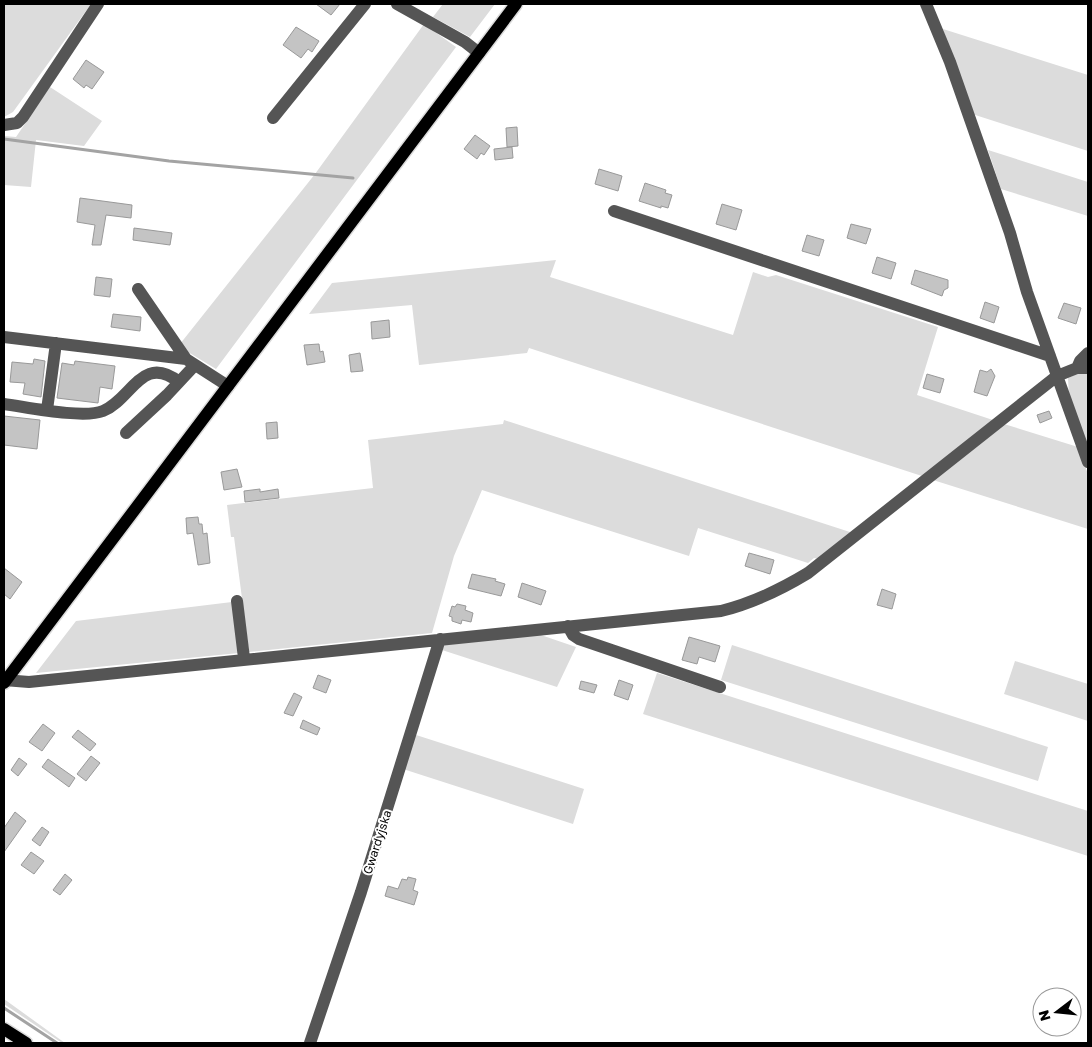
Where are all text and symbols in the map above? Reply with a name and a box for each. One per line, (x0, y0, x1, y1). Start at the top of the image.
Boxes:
street label: Gwardyjska (360, 808, 394, 876)
north arrow (1032, 987, 1082, 1037)
text: N (1034, 1008, 1054, 1023)

